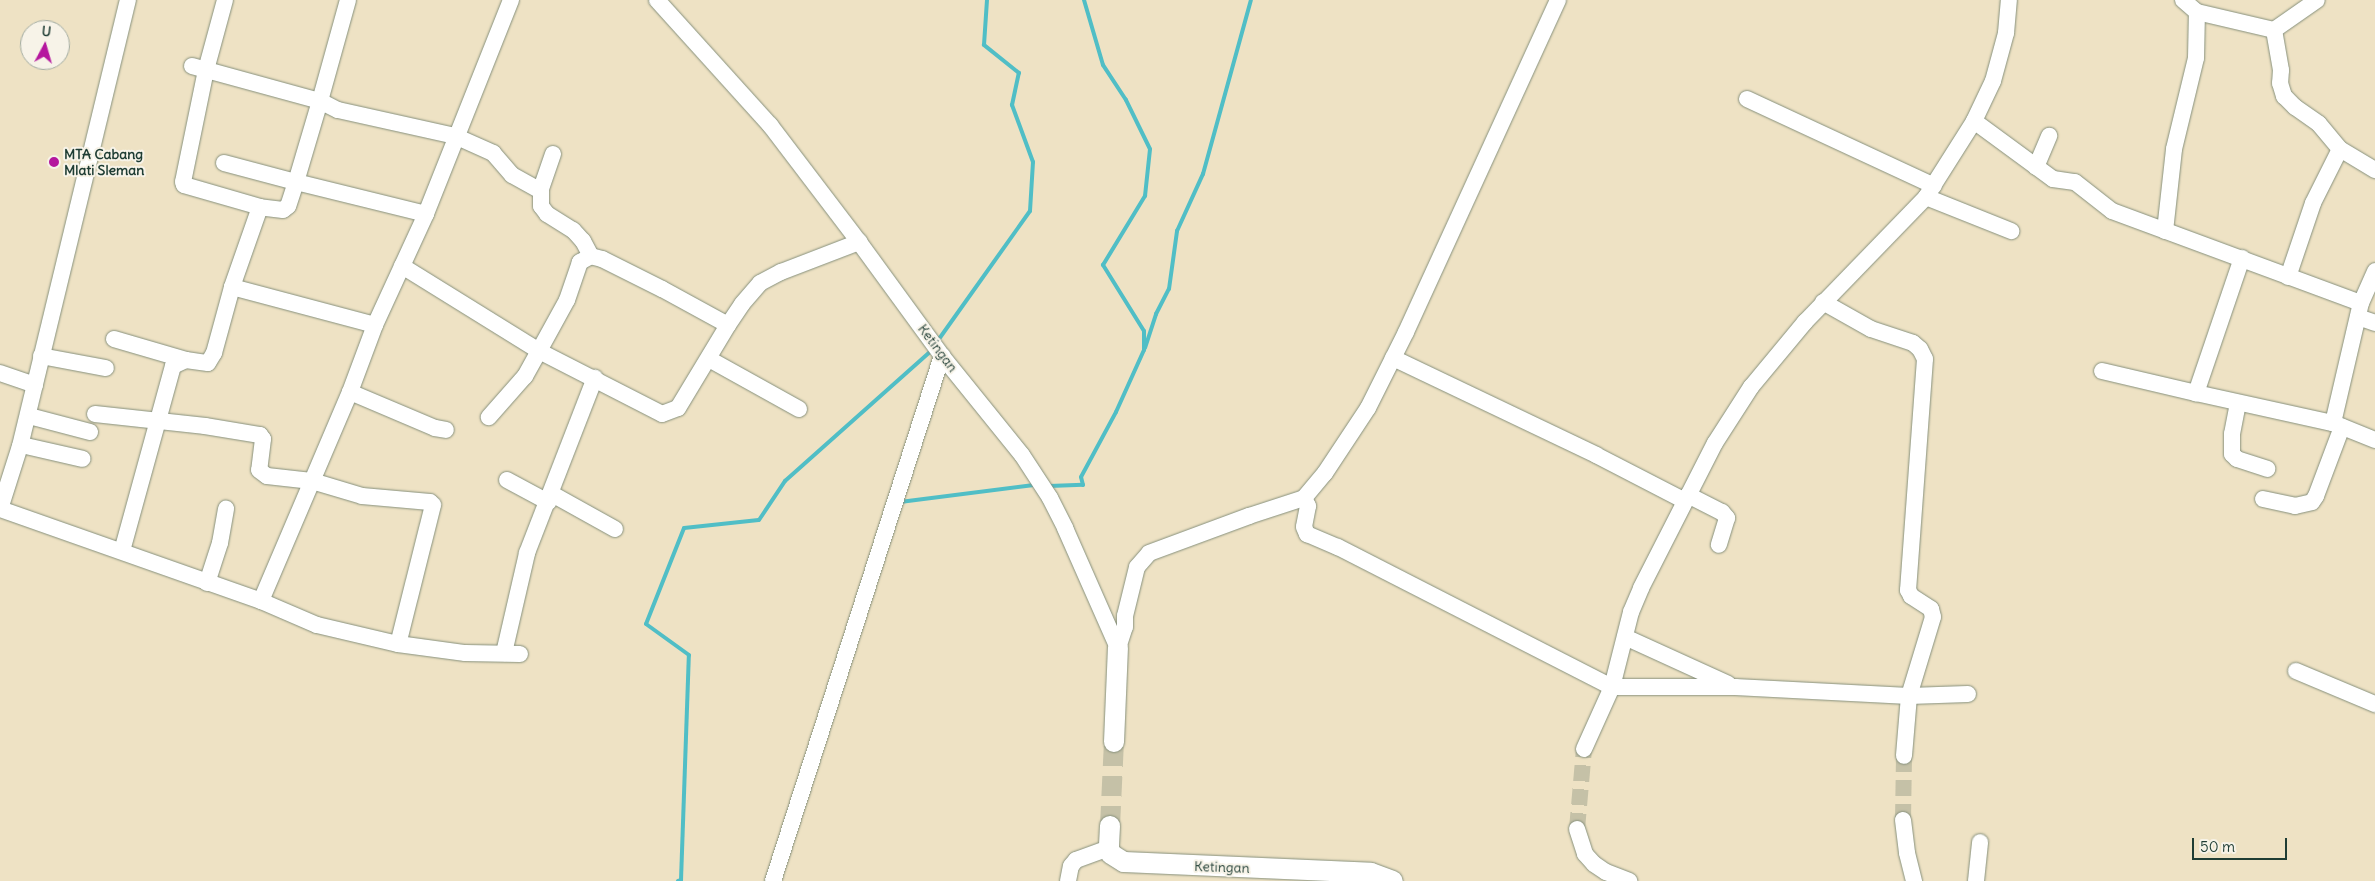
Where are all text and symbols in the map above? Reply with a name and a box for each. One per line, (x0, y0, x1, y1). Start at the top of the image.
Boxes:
north arrow (20, 20, 70, 70)
text: U (41, 22, 52, 41)
place label: MTA Cabang Mlati Sleman (64, 146, 144, 178)
marker: MTA Cabang Mlati Sleman (48, 156, 60, 168)
street label: Ketingan (915, 321, 961, 375)
scale bar (2195, 828, 2290, 860)
text: 50 m (2200, 837, 2235, 856)
street label: Ketingan (1194, 858, 1250, 876)

